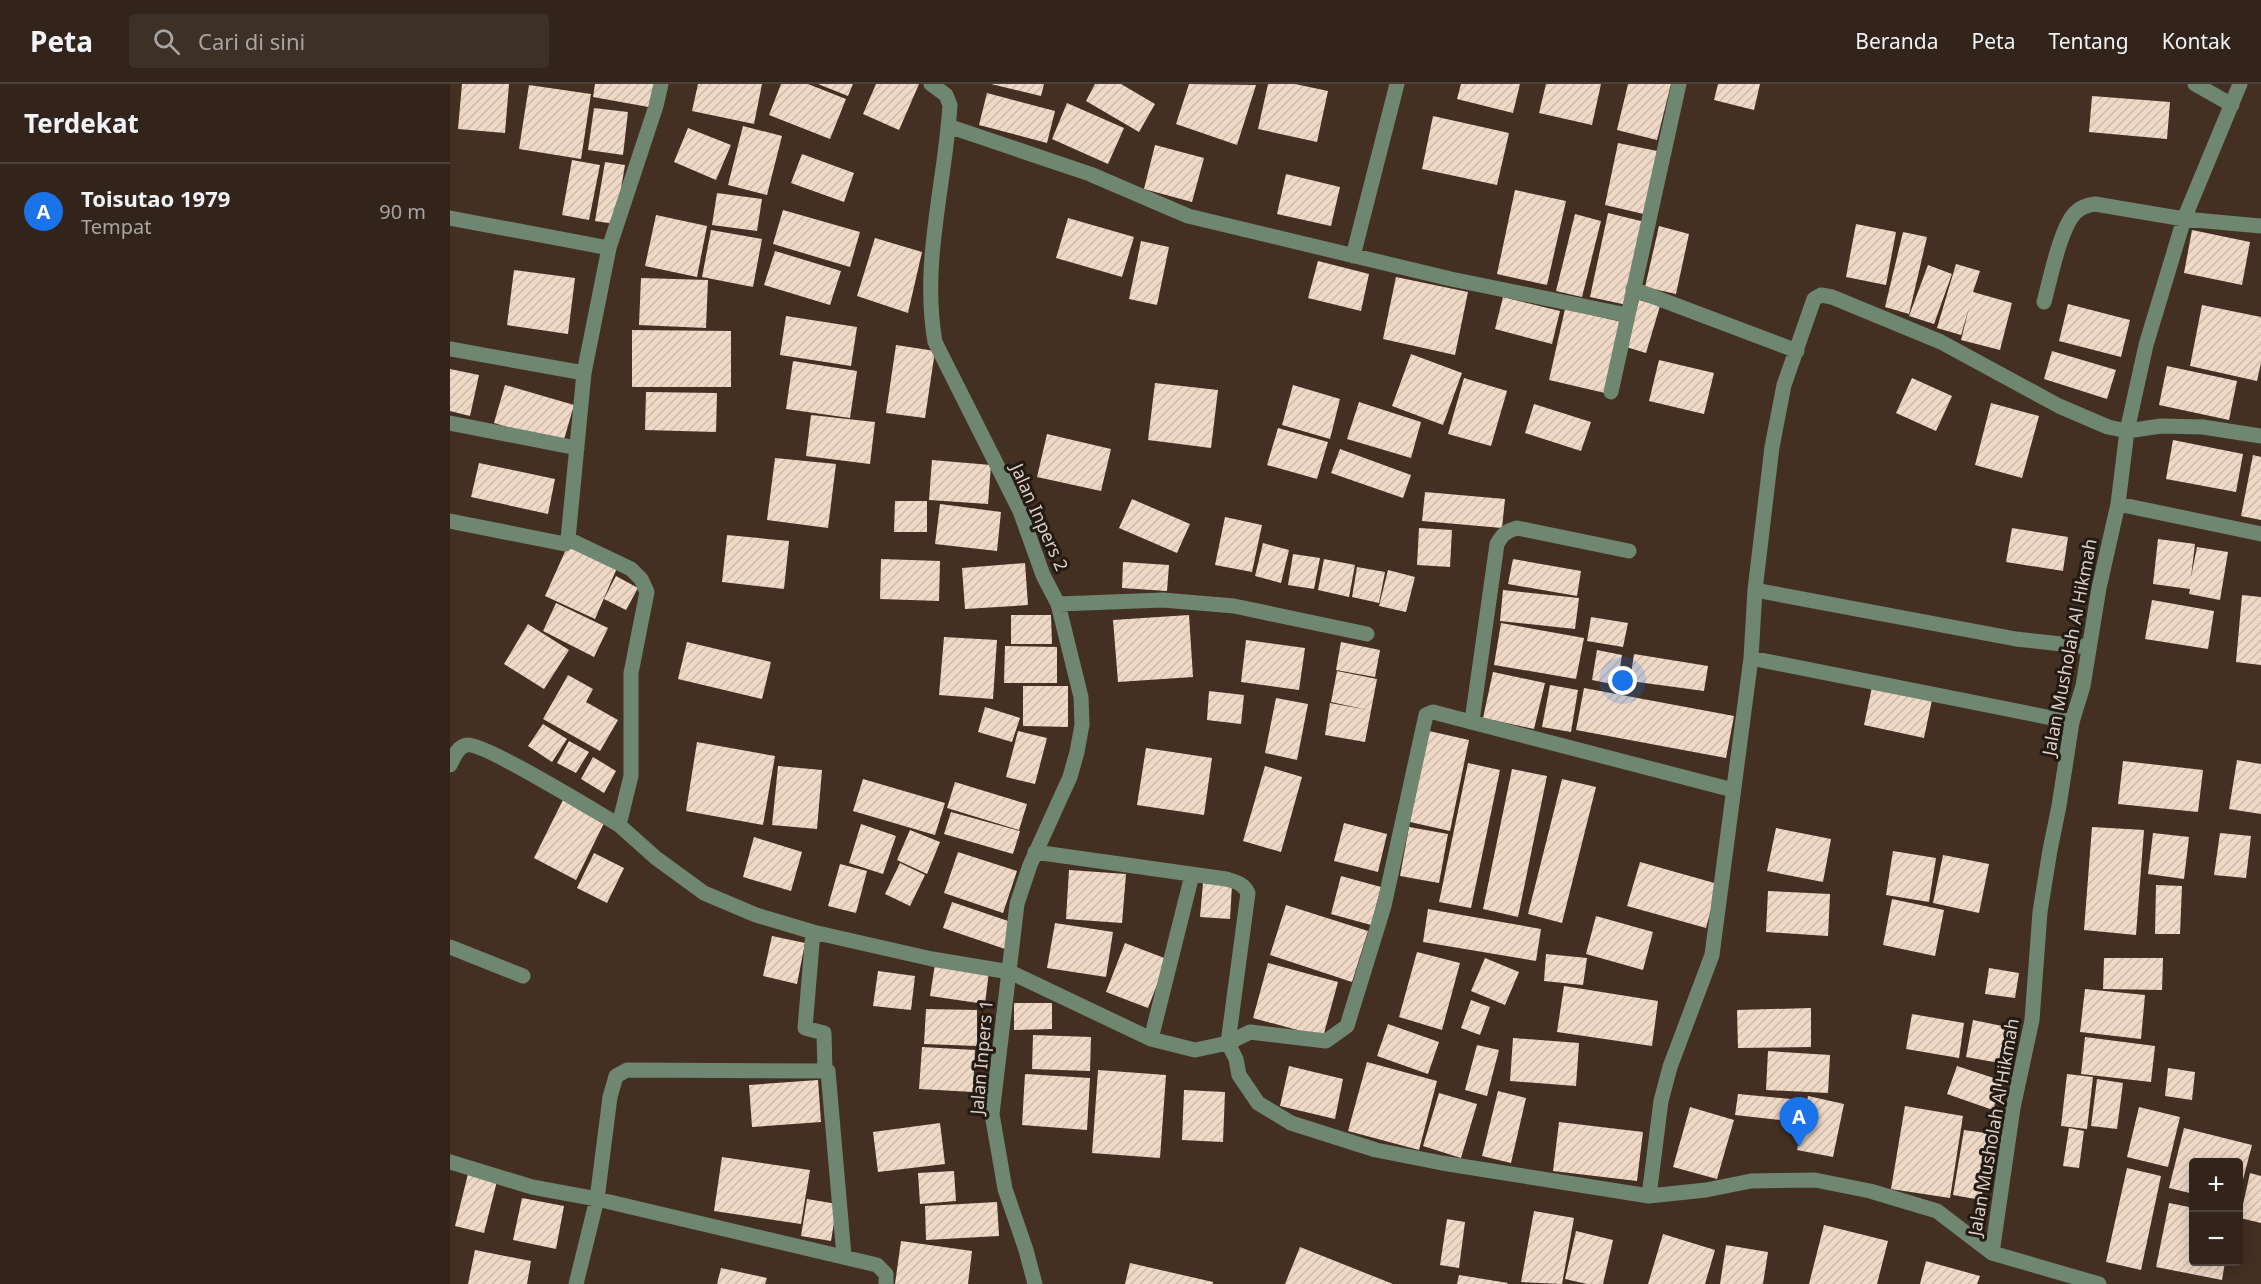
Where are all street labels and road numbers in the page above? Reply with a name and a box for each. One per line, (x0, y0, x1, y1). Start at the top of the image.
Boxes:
street label: Jalan Inpers 2 (1005, 458, 1074, 574)
street label: Jalan Musholah Al Hikmah (2036, 536, 2102, 760)
street label: Jalan Inpers 1 (964, 999, 998, 1117)
street label: Jalan Musholah Al Hikmah (1962, 1016, 2024, 1240)

